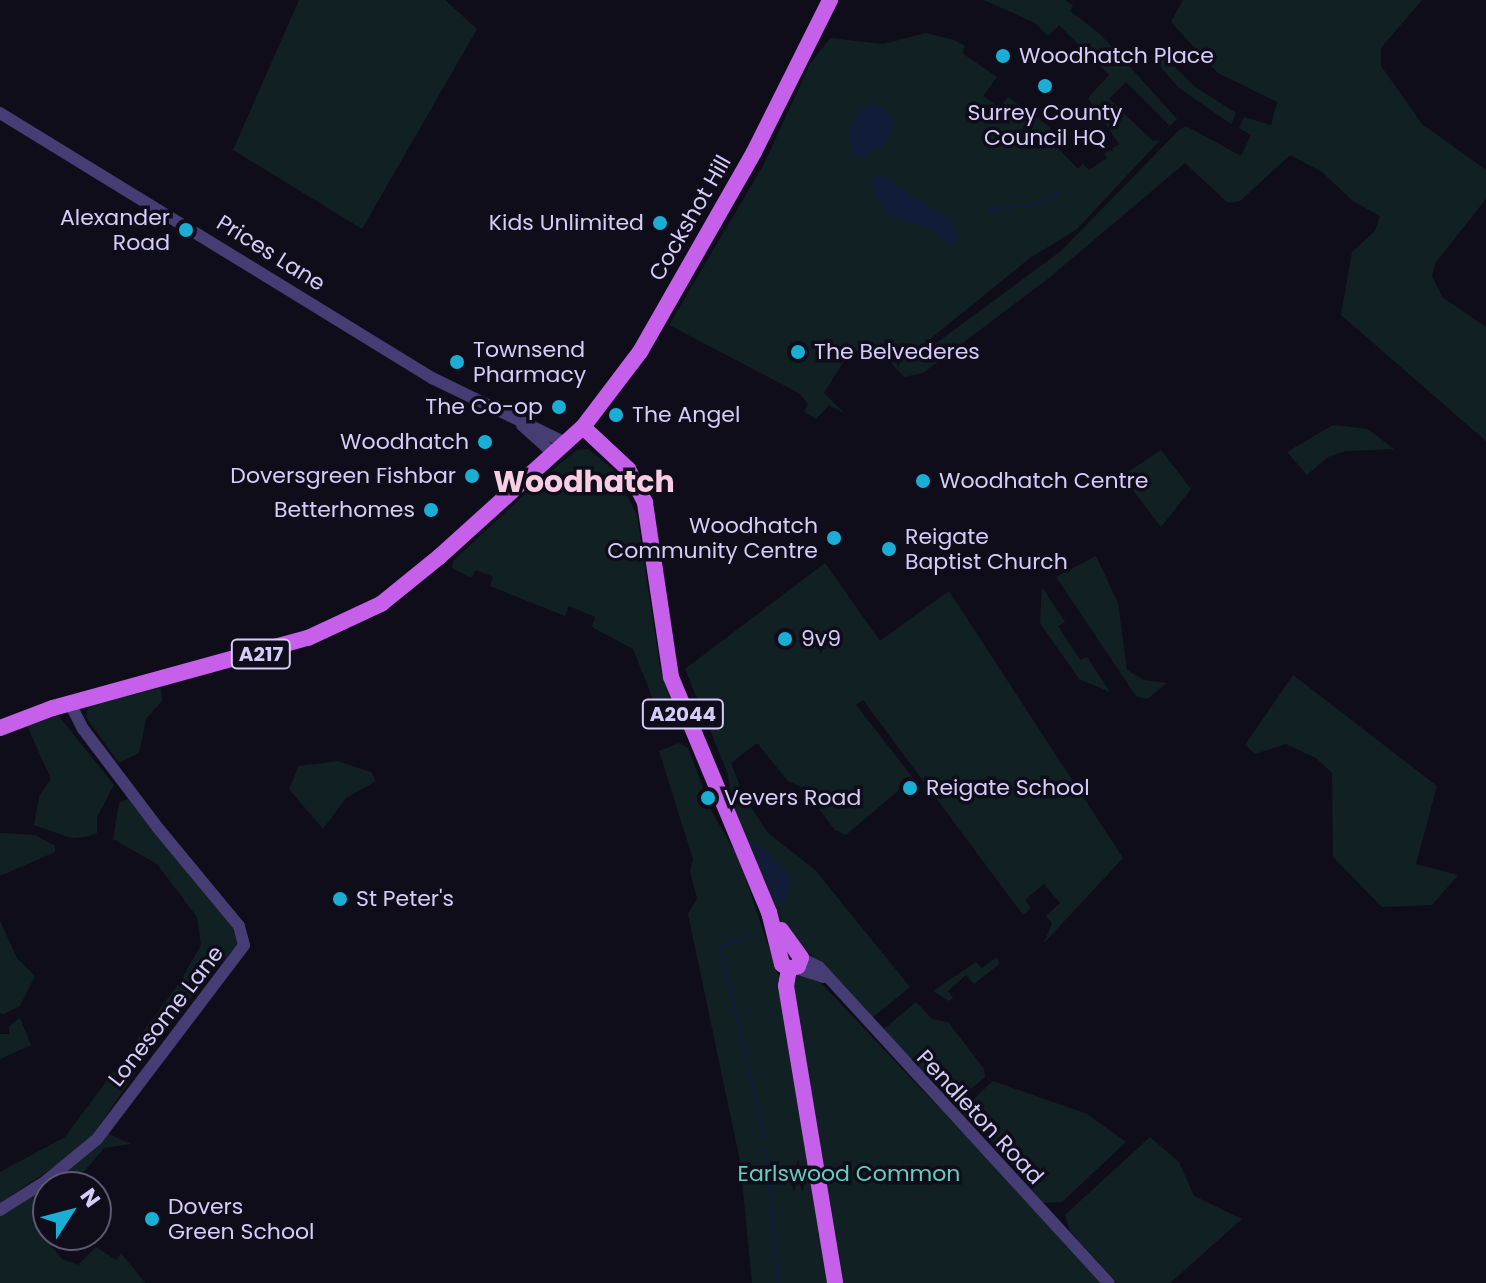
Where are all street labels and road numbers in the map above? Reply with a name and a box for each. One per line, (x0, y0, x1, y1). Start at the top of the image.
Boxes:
street label: Cockshot Hill (643, 150, 737, 286)
street label: Prices Lane (212, 209, 330, 297)
road number: A217 (229, 638, 293, 670)
road number: A2044 (641, 698, 725, 730)
street label: Lonesome Lane (103, 940, 229, 1092)
street label: Pendleton Road (911, 1045, 1049, 1189)

